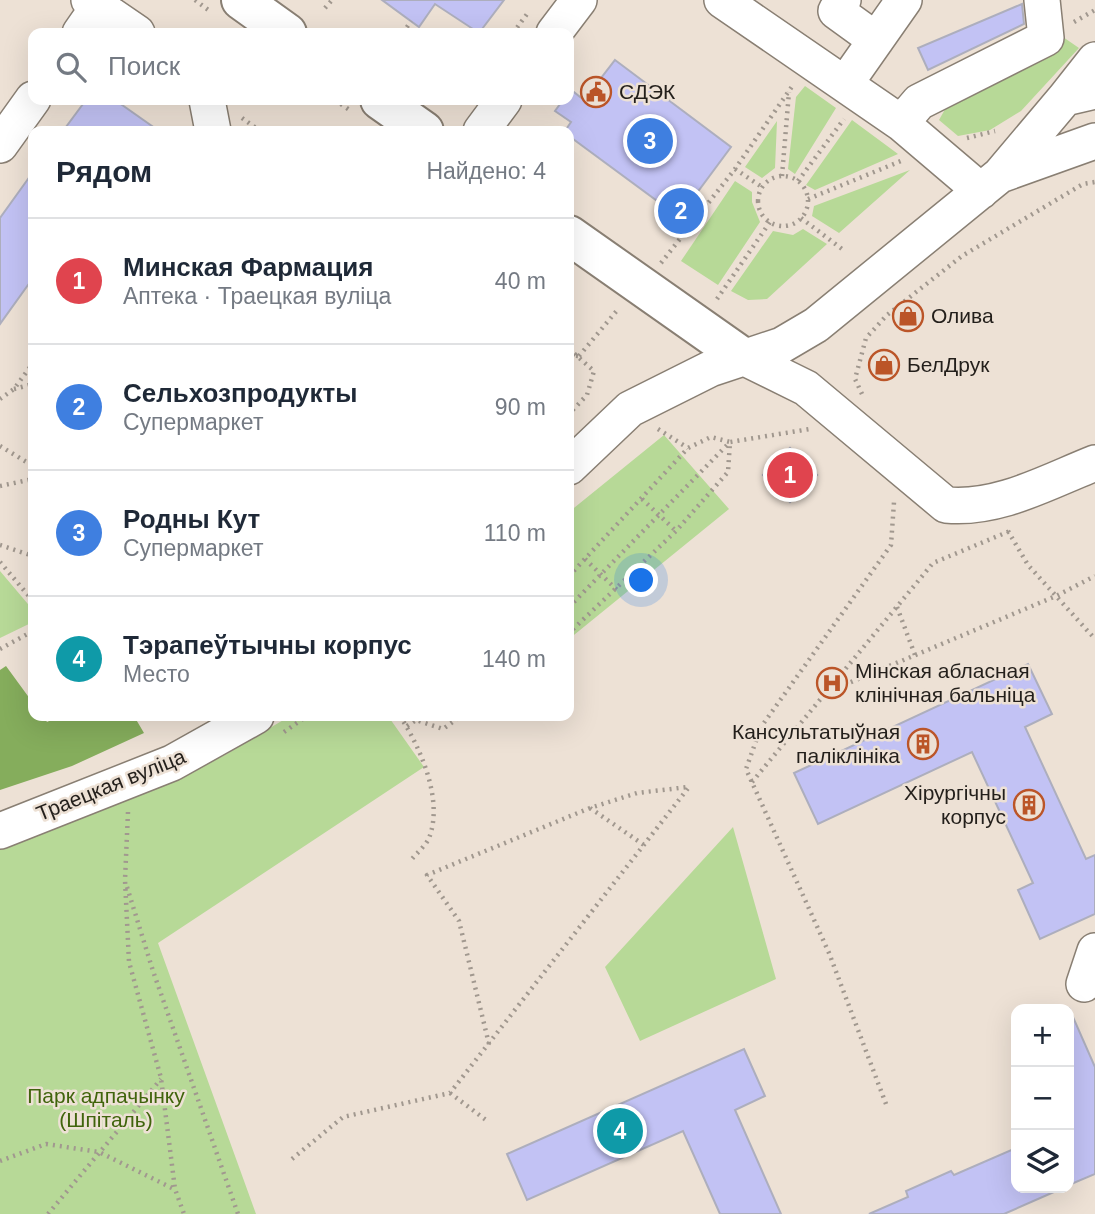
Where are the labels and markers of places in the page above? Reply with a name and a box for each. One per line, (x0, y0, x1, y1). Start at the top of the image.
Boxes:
public building icon: СДЭК (579, 75, 613, 109)
place label: СДЭК (619, 80, 676, 103)
pin: 3 (627, 115, 673, 167)
pin: 2 (658, 185, 704, 237)
shop icon: Олива (891, 299, 925, 333)
place label: Олива (931, 304, 994, 327)
shop icon: БелДрук (867, 348, 901, 382)
place label: БелДрук (907, 353, 990, 376)
pin: 1 (767, 449, 813, 501)
place label: Мінская абласная клінічная бальніца (855, 659, 1036, 706)
hospital icon: Мінская абласная клінічная бальніца (815, 666, 849, 700)
place label: Кансультатыўная паліклініка (732, 720, 900, 767)
building icon: Кансультатыўная паліклініка (906, 727, 940, 761)
place label: Хірургічны корпус (904, 781, 1006, 828)
building icon: Хірургічны корпус (1012, 788, 1046, 822)
pin: 4 (597, 1105, 643, 1157)

